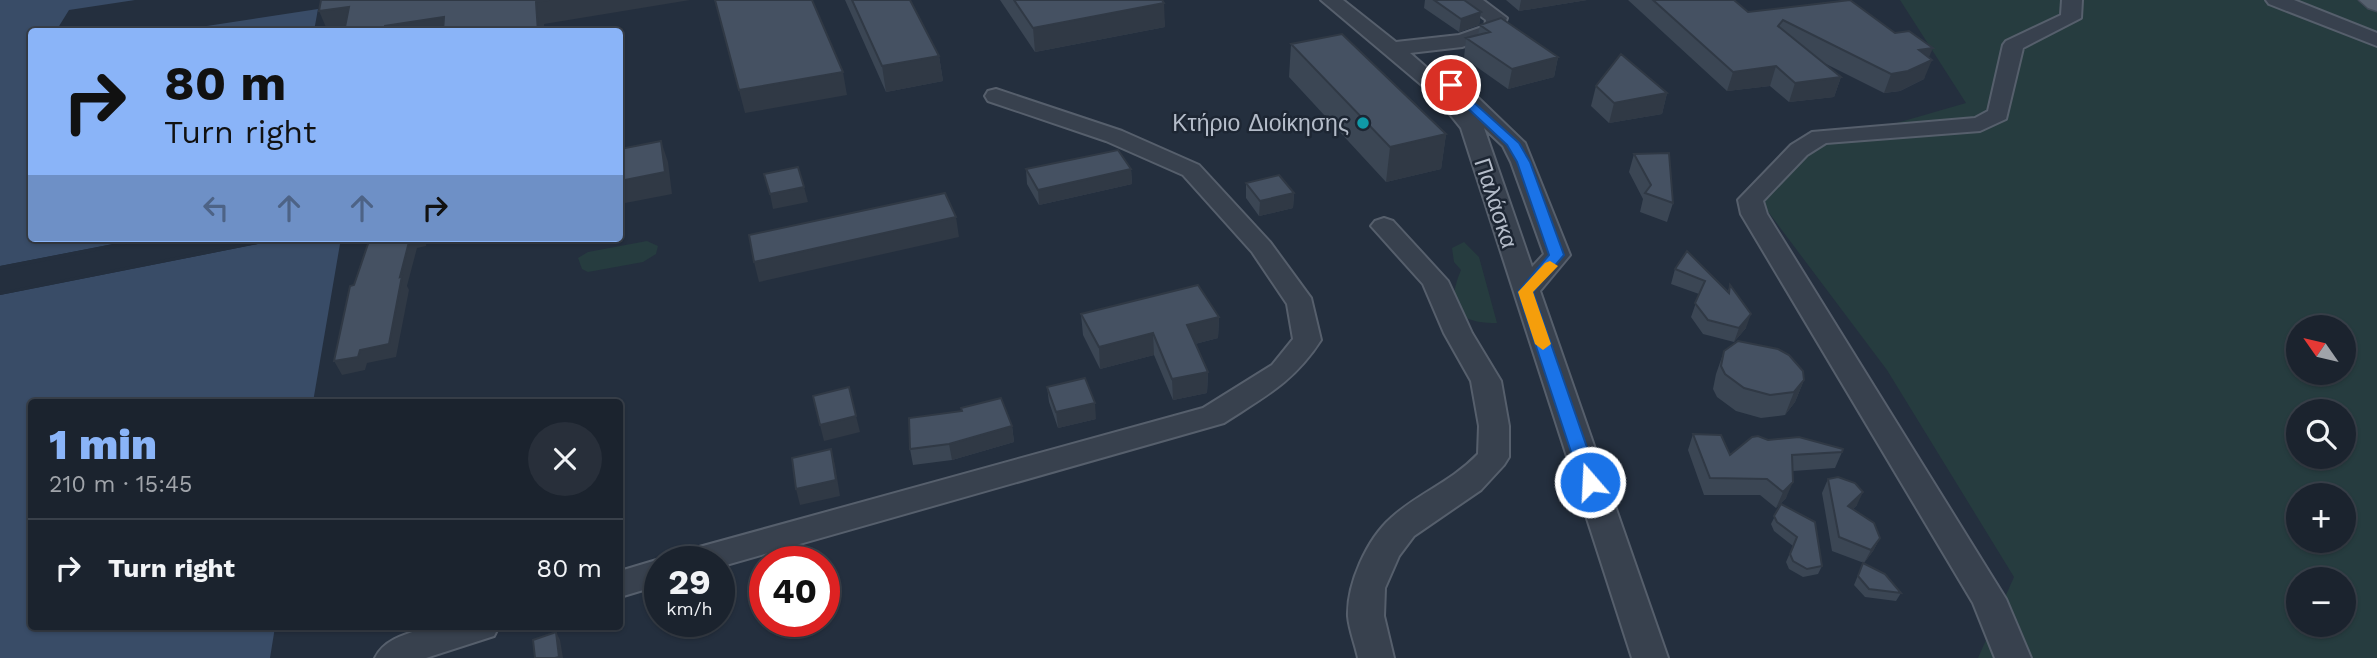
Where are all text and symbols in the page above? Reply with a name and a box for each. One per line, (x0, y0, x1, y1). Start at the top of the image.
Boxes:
text: 80 m (164, 54, 286, 112)
pin (1421, 55, 1481, 115)
icon: right (49, 56, 140, 147)
icon: arrive (1432, 66, 1470, 104)
place label: Κτήριο Διοίκησης (1172, 110, 1349, 137)
text: Turn right (164, 113, 316, 151)
marker: Κτήριο Διοίκησης (1355, 115, 1371, 131)
street label: Παλάσκα (1468, 155, 1523, 252)
icon: left (197, 189, 235, 227)
icon: ahead (270, 189, 308, 227)
icon: ahead (343, 189, 381, 227)
icon: right (416, 189, 454, 227)
north arrow (2286, 315, 2356, 385)
map controls (2286, 315, 2356, 637)
button: search (2286, 399, 2356, 469)
text: 1 min (49, 420, 157, 469)
button: close (528, 422, 602, 496)
position arrow (1553, 445, 1627, 519)
text: 210 m · 15:45 (49, 471, 192, 498)
button: + (2286, 483, 2356, 553)
speed limit sign: 40 (749, 546, 840, 637)
icon: right (49, 549, 87, 587)
text: Turn right (108, 553, 235, 583)
text: 80 m (536, 553, 602, 583)
text: 29 (668, 561, 711, 603)
button: − (2286, 567, 2356, 637)
text: km/h (666, 598, 713, 619)

